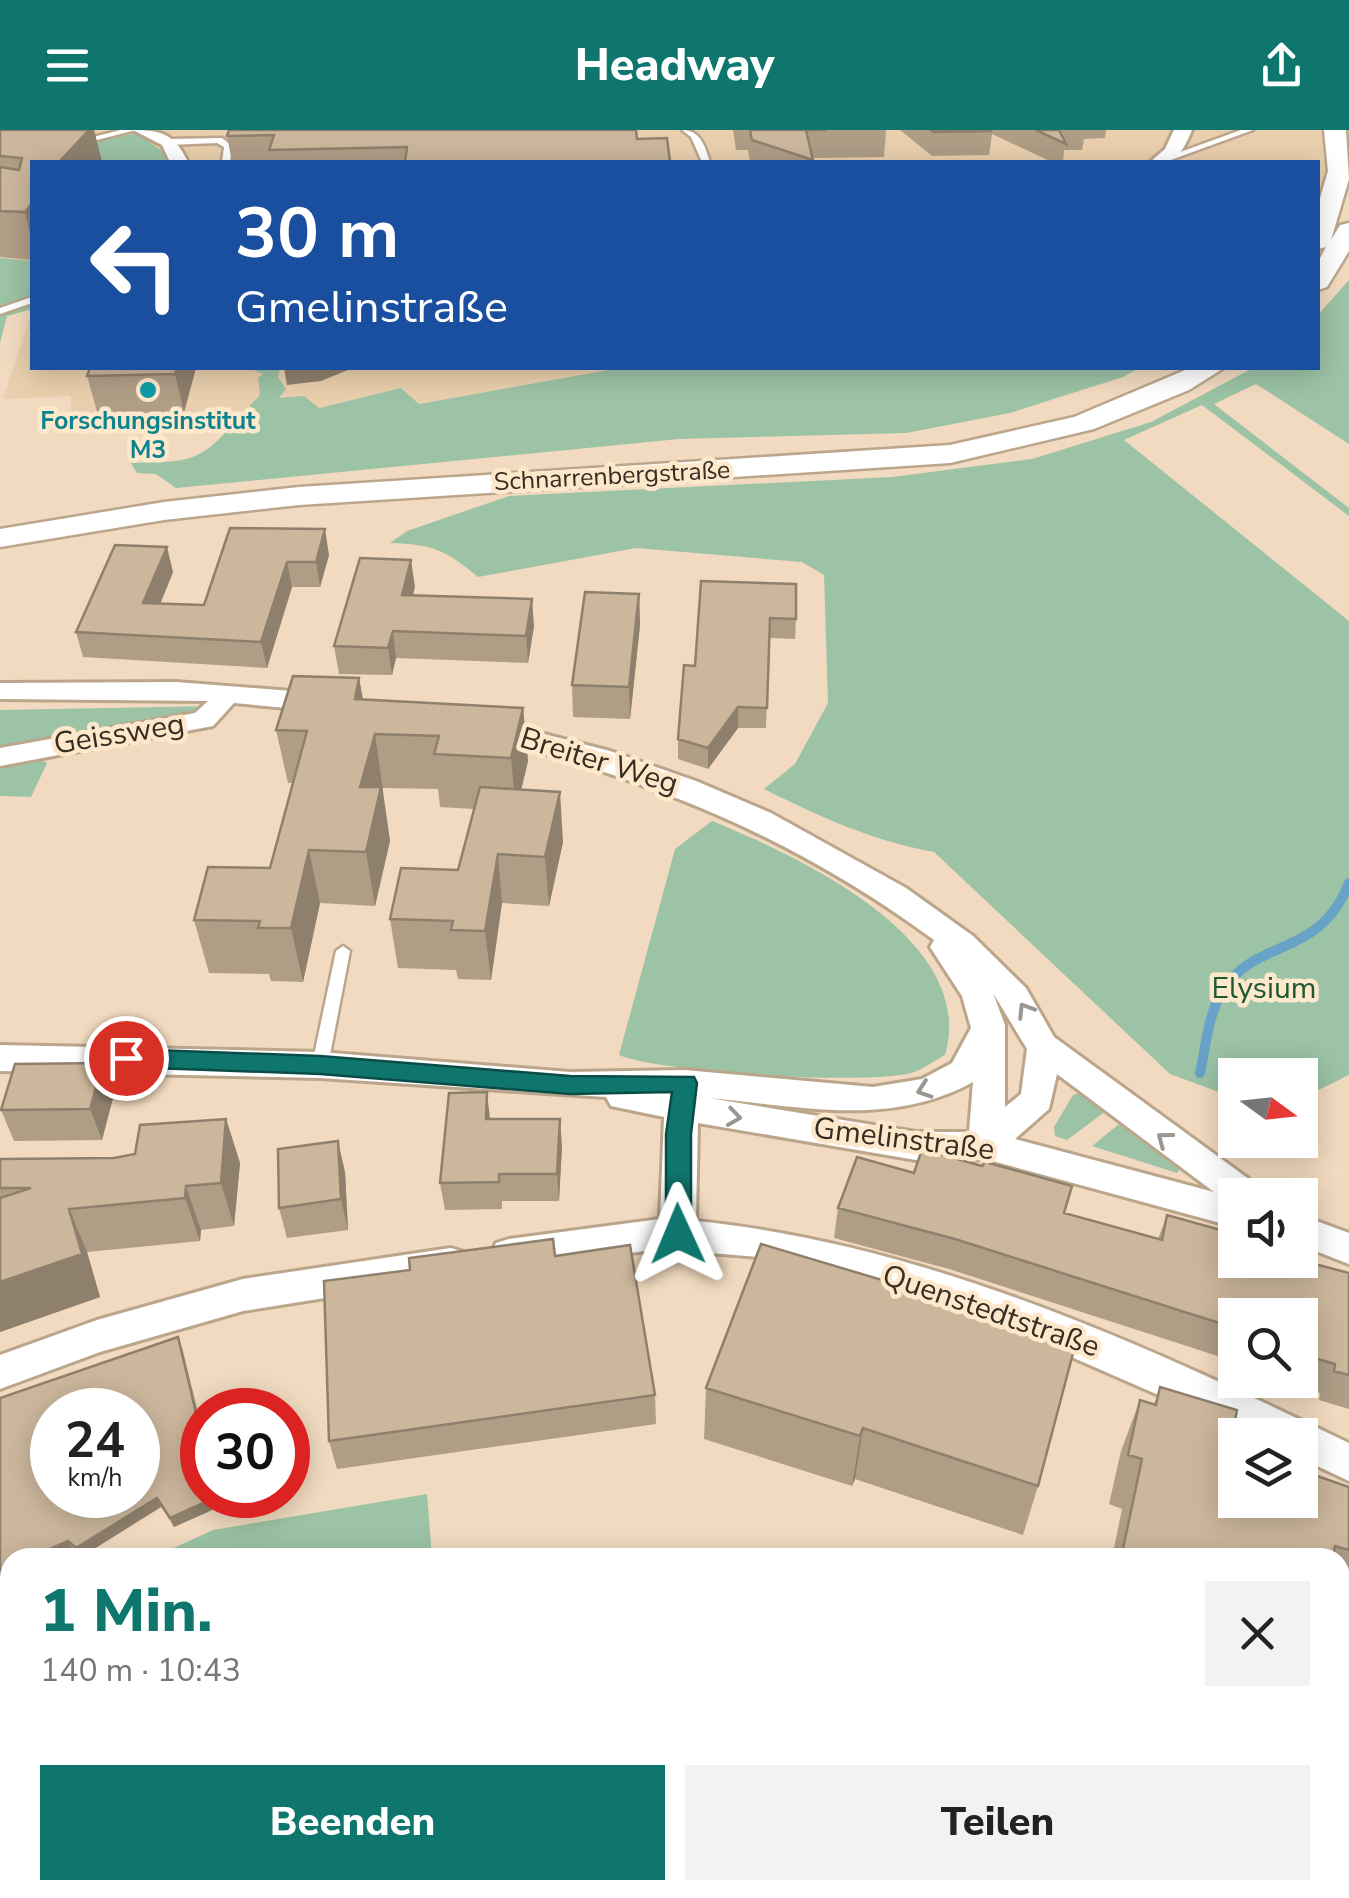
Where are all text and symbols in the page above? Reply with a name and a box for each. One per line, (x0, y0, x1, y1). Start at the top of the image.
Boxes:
text: Headway (575, 35, 774, 96)
icon: menu (40, 38, 95, 93)
icon: share (1254, 38, 1309, 93)
text: 30 m (235, 186, 399, 282)
icon: left (70, 200, 200, 330)
text: Gmelinstraße (235, 277, 508, 338)
marker: Forschungsinstitut M3 (137, 379, 159, 401)
place label: Forschungsinstitut M3 (40, 404, 256, 467)
street label: Schnarrenbergstraße (493, 453, 731, 499)
street label: Geissweg (51, 703, 187, 765)
street label: Breiter Weg (515, 718, 683, 804)
park label: Elysium (1211, 968, 1317, 1009)
one-way arrow (1019, 1002, 1038, 1020)
pin (84, 1016, 169, 1101)
icon: arrive (99, 1031, 154, 1086)
north arrow (1218, 1058, 1318, 1158)
map controls (1218, 1058, 1318, 1518)
one-way arrow (916, 1079, 934, 1099)
one-way arrow (726, 1105, 742, 1126)
street label: Gmelinstraße (811, 1108, 997, 1170)
one-way arrow (1157, 1133, 1175, 1151)
button: sound (1218, 1178, 1318, 1278)
position arrow (626, 1182, 730, 1286)
street label: Quenstedtstraße (877, 1255, 1105, 1367)
button: search (1218, 1298, 1318, 1398)
speed limit sign: 30 (180, 1388, 310, 1518)
text: 24 (65, 1406, 125, 1475)
button: layers (1218, 1418, 1318, 1518)
text: km/h (67, 1461, 123, 1495)
text: 1 Min. (40, 1570, 213, 1652)
button: close (1205, 1581, 1310, 1686)
text: 140 m · 10:43 (40, 1649, 241, 1692)
button: Beenden (40, 1765, 665, 1880)
button: Teilen (685, 1765, 1310, 1880)

